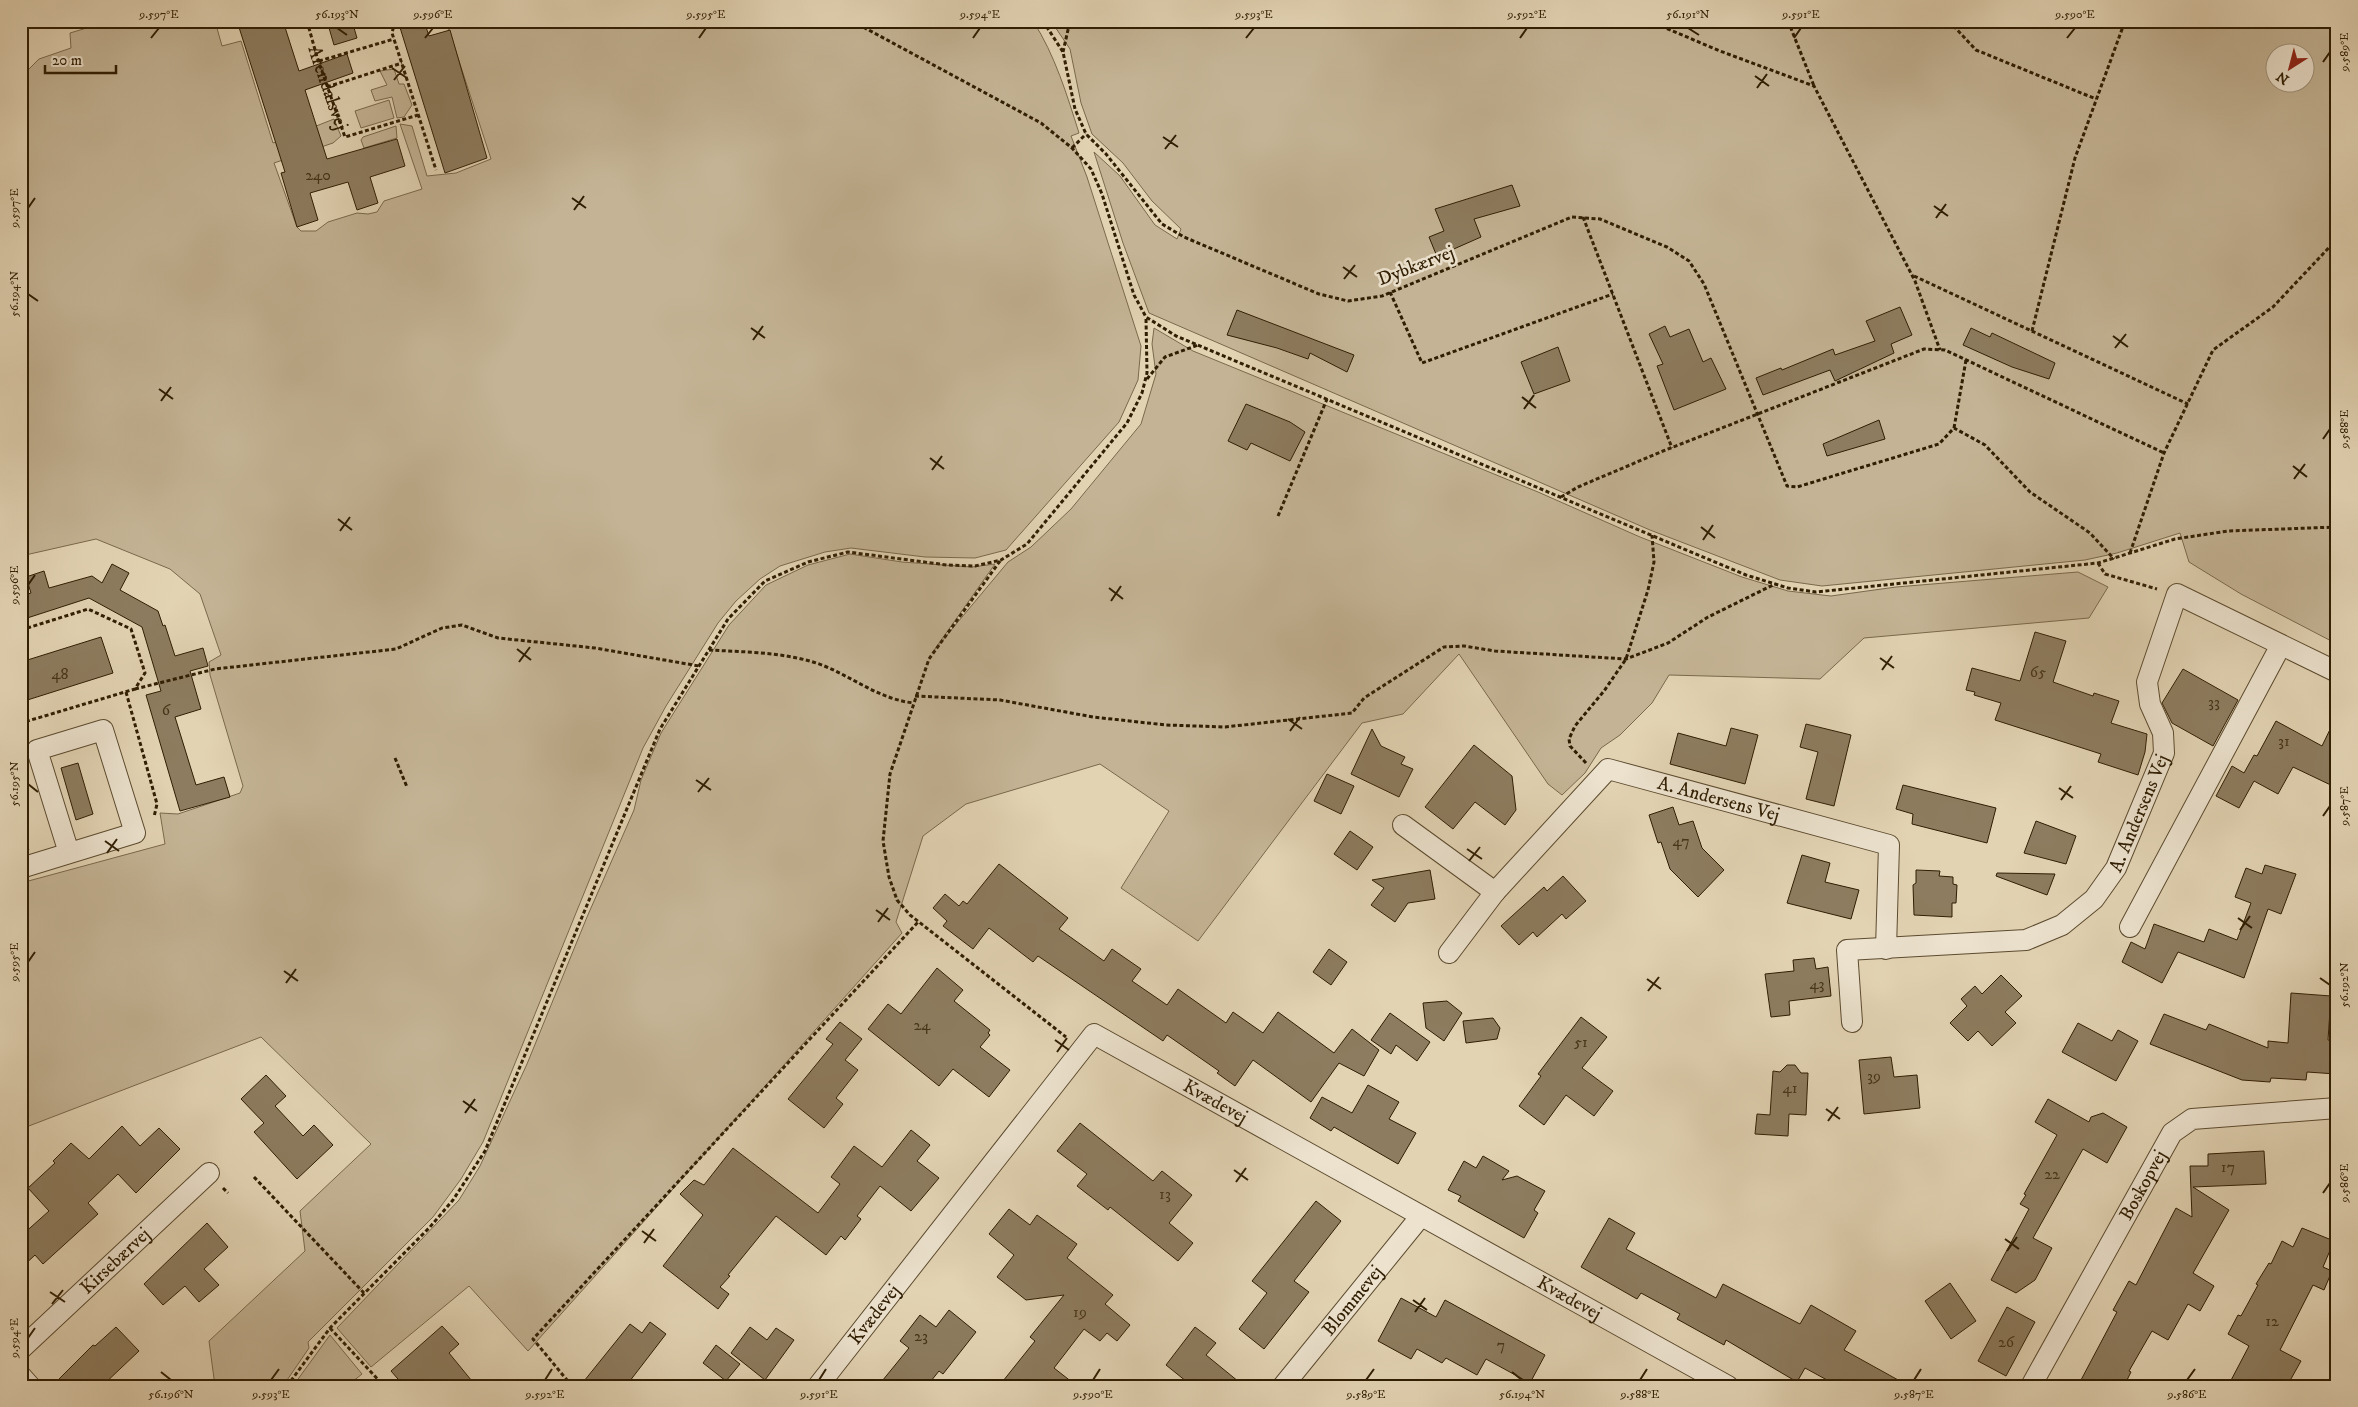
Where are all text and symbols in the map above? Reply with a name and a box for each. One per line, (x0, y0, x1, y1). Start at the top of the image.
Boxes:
text: 9.597°E (138, 7, 179, 22)
text: 56.193°N (315, 7, 359, 22)
text: 9.596°E (412, 7, 453, 22)
text: 9.595°E (686, 7, 726, 22)
text: 9.594°E (959, 7, 1000, 22)
text: 9.593°E (1234, 7, 1273, 22)
text: 9.592°E (1507, 7, 1547, 22)
text: 56.191°N (1666, 7, 1710, 22)
text: 9.591°E (1781, 7, 1820, 22)
text: 9.590°E (2054, 7, 2095, 22)
text: 9.589°E (2337, 32, 2352, 72)
scale bar (45, 42, 116, 74)
north arrow (2266, 42, 2316, 92)
street label: Arendalsvej (303, 43, 353, 133)
text: 20 m (52, 51, 82, 70)
text: N (2273, 67, 2293, 88)
house number: 240 (305, 165, 331, 185)
text: 9.597°E (7, 188, 22, 229)
street label: Dybkærvej (1374, 241, 1458, 291)
text: 56.194°N (7, 271, 22, 317)
text: 9.588°E (2337, 409, 2352, 449)
text: 9.596°E (7, 565, 22, 606)
house number: 65 (2030, 662, 2046, 682)
house number: 48 (51, 664, 69, 684)
house number: 33 (2208, 692, 2220, 712)
house number: 6 (162, 700, 171, 720)
house number: 31 (2278, 731, 2290, 751)
street label: A. Andersens Vej (2104, 751, 2174, 876)
text: 56.195°N (7, 761, 22, 807)
street label: A. Andersens Vej (1655, 771, 1782, 826)
text: 9.587°E (2337, 786, 2352, 827)
house number: 47 (1672, 831, 1690, 851)
text: 9.595°E (7, 942, 22, 982)
text: 56.192°N (2337, 962, 2352, 1008)
house number: 43 (1809, 974, 1825, 994)
house number: 24 (913, 1015, 931, 1035)
house number: 51 (1574, 1032, 1588, 1052)
house number: 39 (1867, 1066, 1881, 1086)
street label: Kvædevej (1179, 1074, 1252, 1128)
house number: 41 (1782, 1078, 1798, 1098)
street label: Boskopvej (2114, 1146, 2172, 1224)
house number: 17 (2221, 1157, 2235, 1177)
text: 9.586°E (2337, 1163, 2352, 1204)
house number: 22 (2044, 1164, 2060, 1184)
house number: 13 (1159, 1184, 1171, 1204)
street label: Kirsebærvej (75, 1223, 155, 1299)
street label: Blommevej (1317, 1261, 1388, 1340)
street label: Kvædevej (1533, 1271, 1606, 1325)
street label: Kvædevej (843, 1280, 905, 1349)
house number: 19 (1073, 1302, 1087, 1322)
house number: 12 (2265, 1311, 2279, 1331)
text: 9.594°E (7, 1318, 22, 1359)
house number: 23 (914, 1326, 928, 1346)
house number: 26 (1998, 1332, 2015, 1352)
house number: 7 (1497, 1335, 1505, 1355)
text: 56.196°N (148, 1387, 194, 1402)
text: 9.593°E (251, 1387, 290, 1402)
text: 9.592°E (525, 1387, 565, 1402)
text: 9.591°E (799, 1387, 838, 1402)
text: 9.590°E (1072, 1387, 1113, 1402)
text: 9.589°E (1346, 1387, 1386, 1402)
text: 56.194°N (1499, 1387, 1545, 1402)
text: 9.588°E (1620, 1387, 1660, 1402)
text: 9.587°E (1893, 1387, 1934, 1402)
text: 9.586°E (2166, 1387, 2207, 1402)

